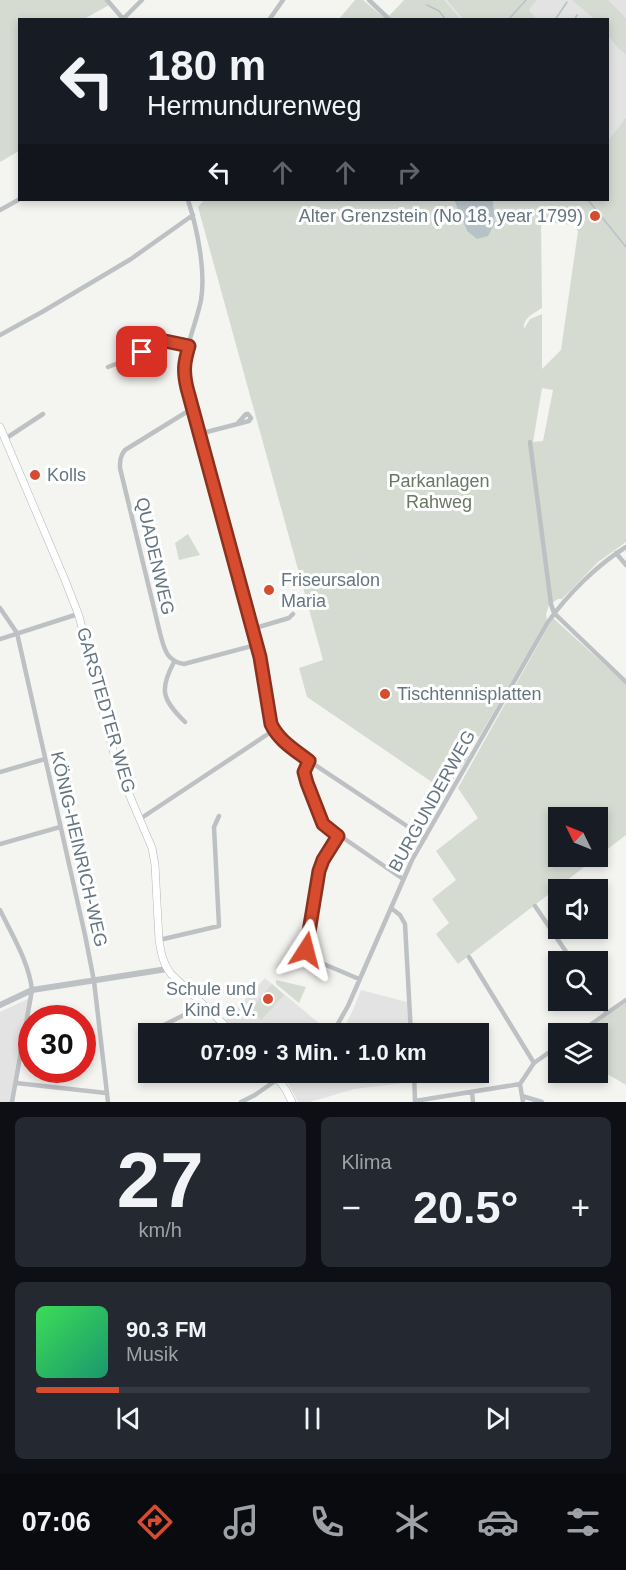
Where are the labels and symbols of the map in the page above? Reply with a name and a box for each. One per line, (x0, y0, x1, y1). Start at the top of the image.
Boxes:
place label: Alter Grenzstein (No 18, year 1799) (299, 206, 583, 226)
marker: Alter Grenzstein (No 18, year 1799) (588, 209, 602, 223)
pin (116, 326, 167, 377)
place label: Kolls (47, 465, 86, 485)
marker: Kolls (28, 468, 42, 482)
park label: Parkanlagen Rahweg (388, 471, 490, 512)
street label: QUADENWEG (132, 495, 178, 617)
place label: Friseursalon Maria (281, 570, 380, 611)
marker: Friseursalon Maria (262, 583, 276, 597)
street label: GARSTEDTER WEG (73, 625, 139, 795)
place label: Tischtennisplatten (397, 684, 541, 704)
marker: Tischtennisplatten (378, 687, 392, 701)
street label: BURGUNDERWEG (385, 727, 479, 875)
street label: KÖNIG-HEINRICH-WEG (47, 749, 111, 949)
north arrow (548, 807, 608, 867)
position arrow (274, 918, 338, 982)
place label: Schule und Kind e.V. (166, 979, 256, 1020)
marker: Schule und Kind e.V. (261, 992, 275, 1006)
speed limit sign: 30 (18, 1005, 96, 1083)

